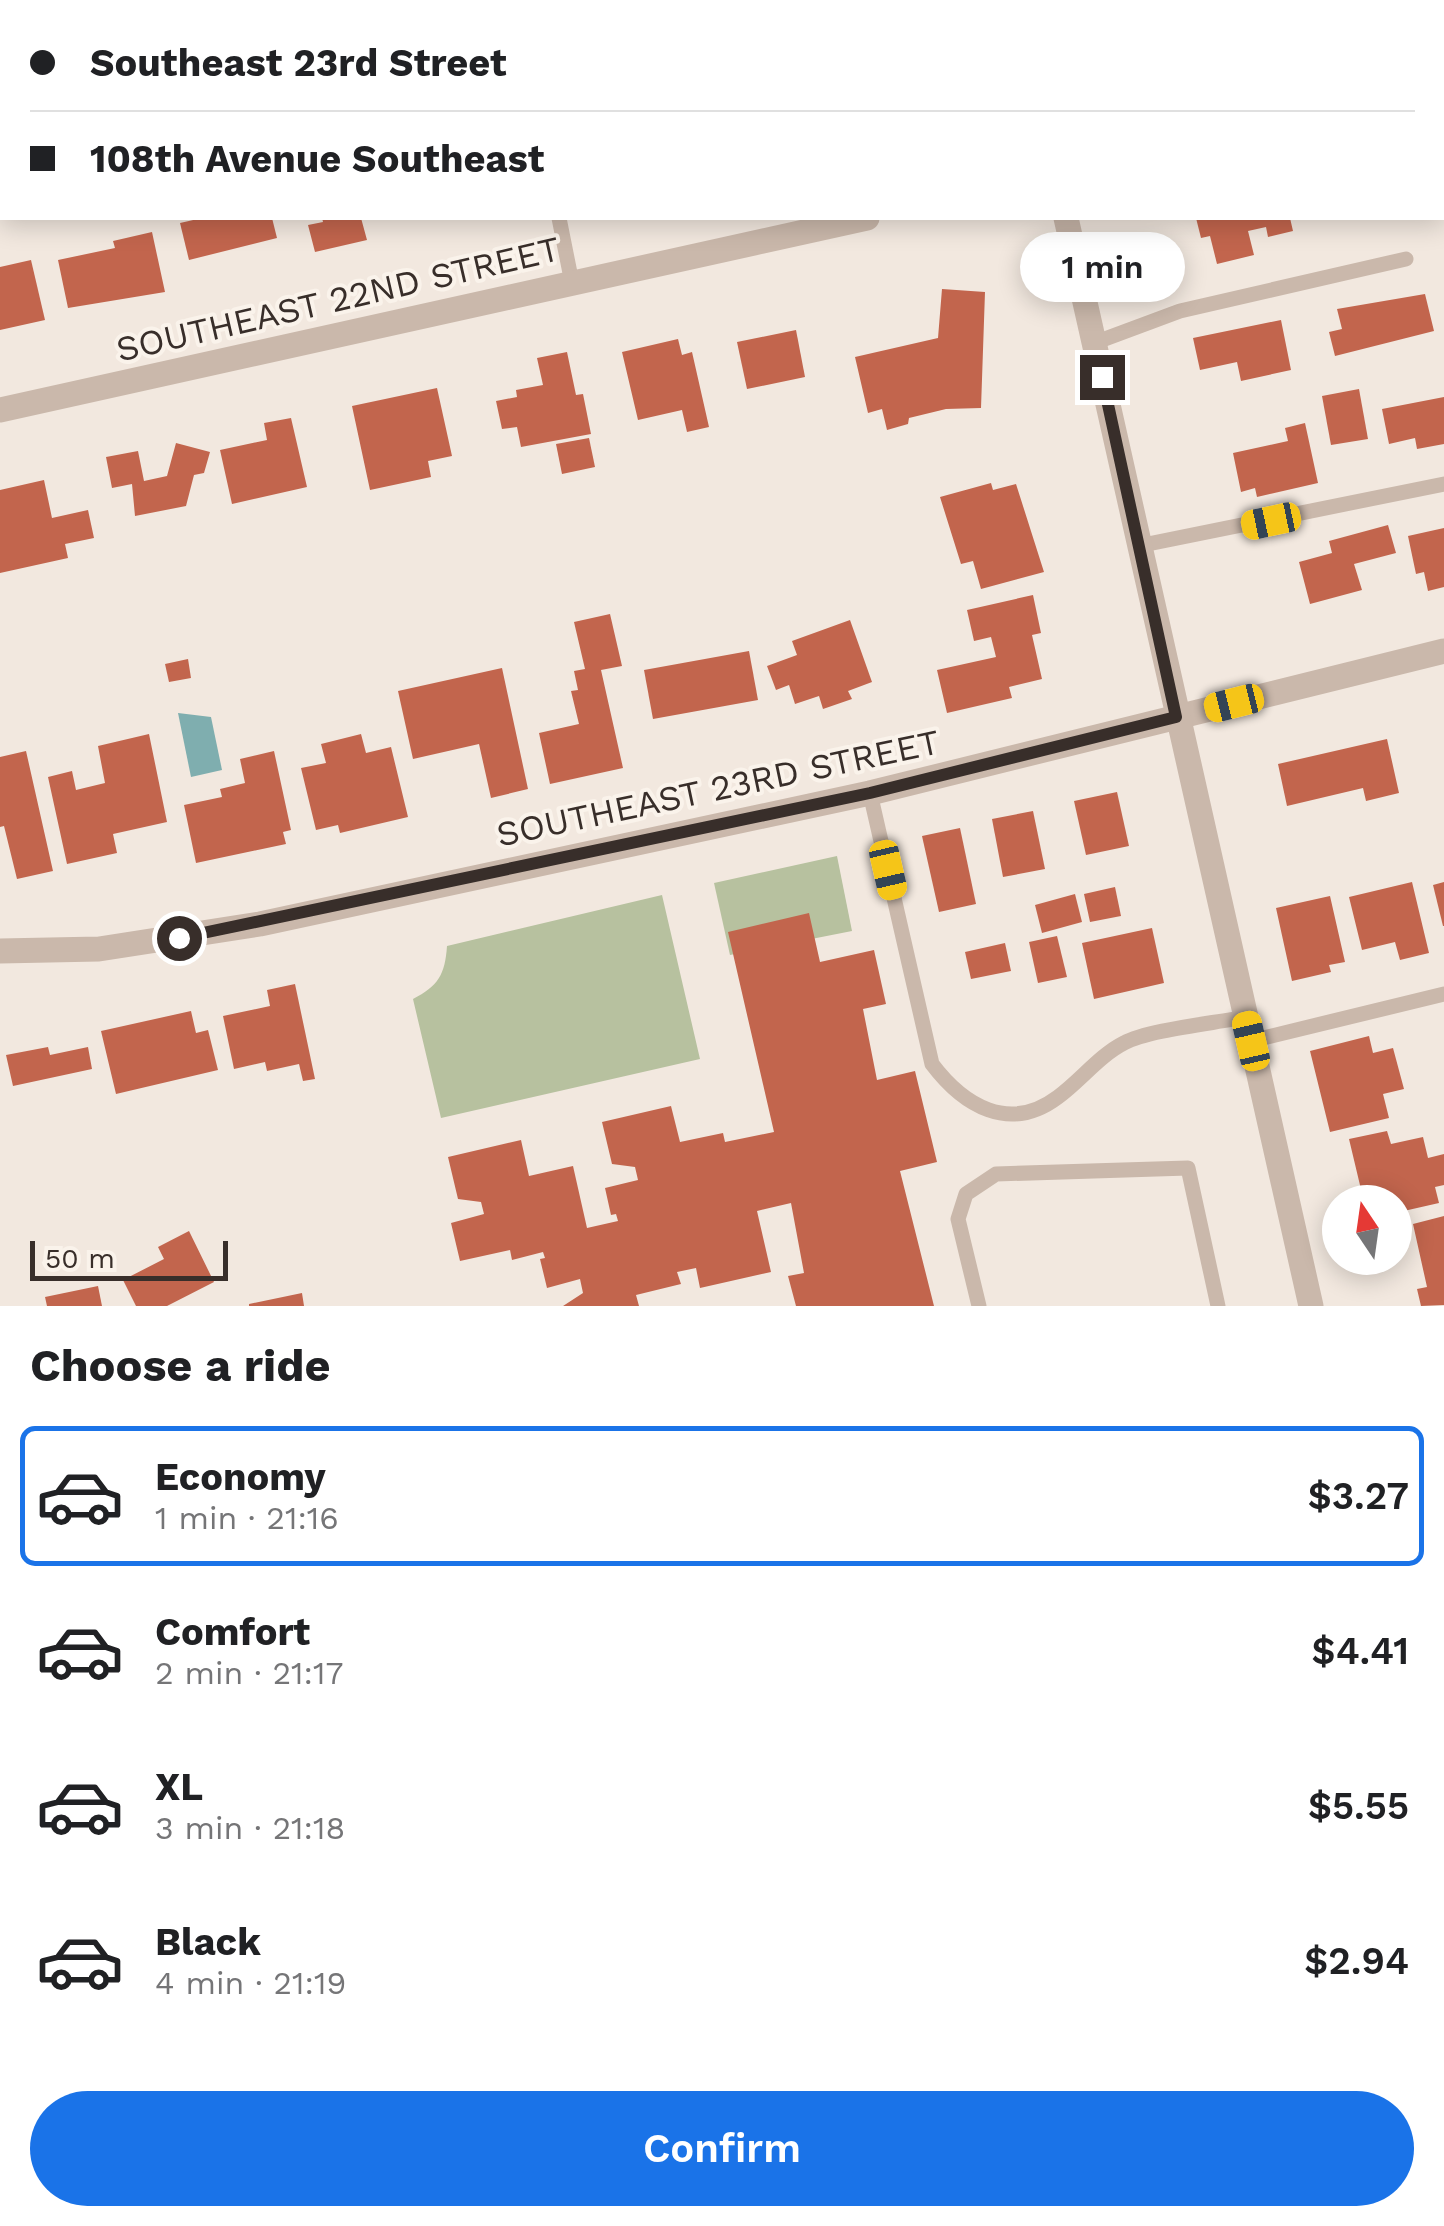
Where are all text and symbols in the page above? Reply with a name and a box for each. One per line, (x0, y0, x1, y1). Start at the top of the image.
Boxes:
text: Southeast 23rd Street (90, 41, 507, 85)
text: 108th Avenue Southeast (90, 137, 544, 181)
street label: SOUTHEAST 22ND STREET (112, 227, 564, 371)
callout: 1 min (1020, 232, 1184, 302)
text: 1 min (1061, 248, 1144, 286)
route end (1080, 355, 1125, 400)
car (1239, 500, 1303, 542)
car (1201, 681, 1267, 725)
street label: SOUTHEAST 23RD STREET (493, 720, 943, 856)
car (867, 837, 909, 903)
route start (157, 916, 202, 961)
car (1230, 1008, 1272, 1074)
north arrow (1322, 1185, 1412, 1275)
map controls (1322, 1185, 1412, 1275)
scale bar (30, 1236, 228, 1280)
text: 50 m (45, 1242, 115, 1275)
text: Choose a ride (30, 1339, 330, 1392)
icon: car (35, 1451, 125, 1541)
text: Economy (155, 1455, 326, 1499)
text: $3.27 (1308, 1474, 1409, 1518)
text: 1 min · 21:16 (155, 1499, 339, 1537)
icon: car (35, 1606, 125, 1696)
text: Comfort (155, 1610, 310, 1654)
text: $4.41 (1312, 1629, 1409, 1673)
text: 2 min · 21:17 (155, 1654, 343, 1692)
icon: car (35, 1761, 125, 1851)
text: XL (155, 1765, 203, 1809)
text: $5.55 (1308, 1784, 1409, 1828)
text: 3 min · 21:18 (155, 1809, 345, 1847)
icon: car (35, 1916, 125, 2006)
text: Black (155, 1920, 261, 1964)
text: $2.94 (1304, 1939, 1409, 1983)
text: 4 min · 21:19 (155, 1964, 346, 2002)
button: Confirm (30, 2091, 1414, 2206)

